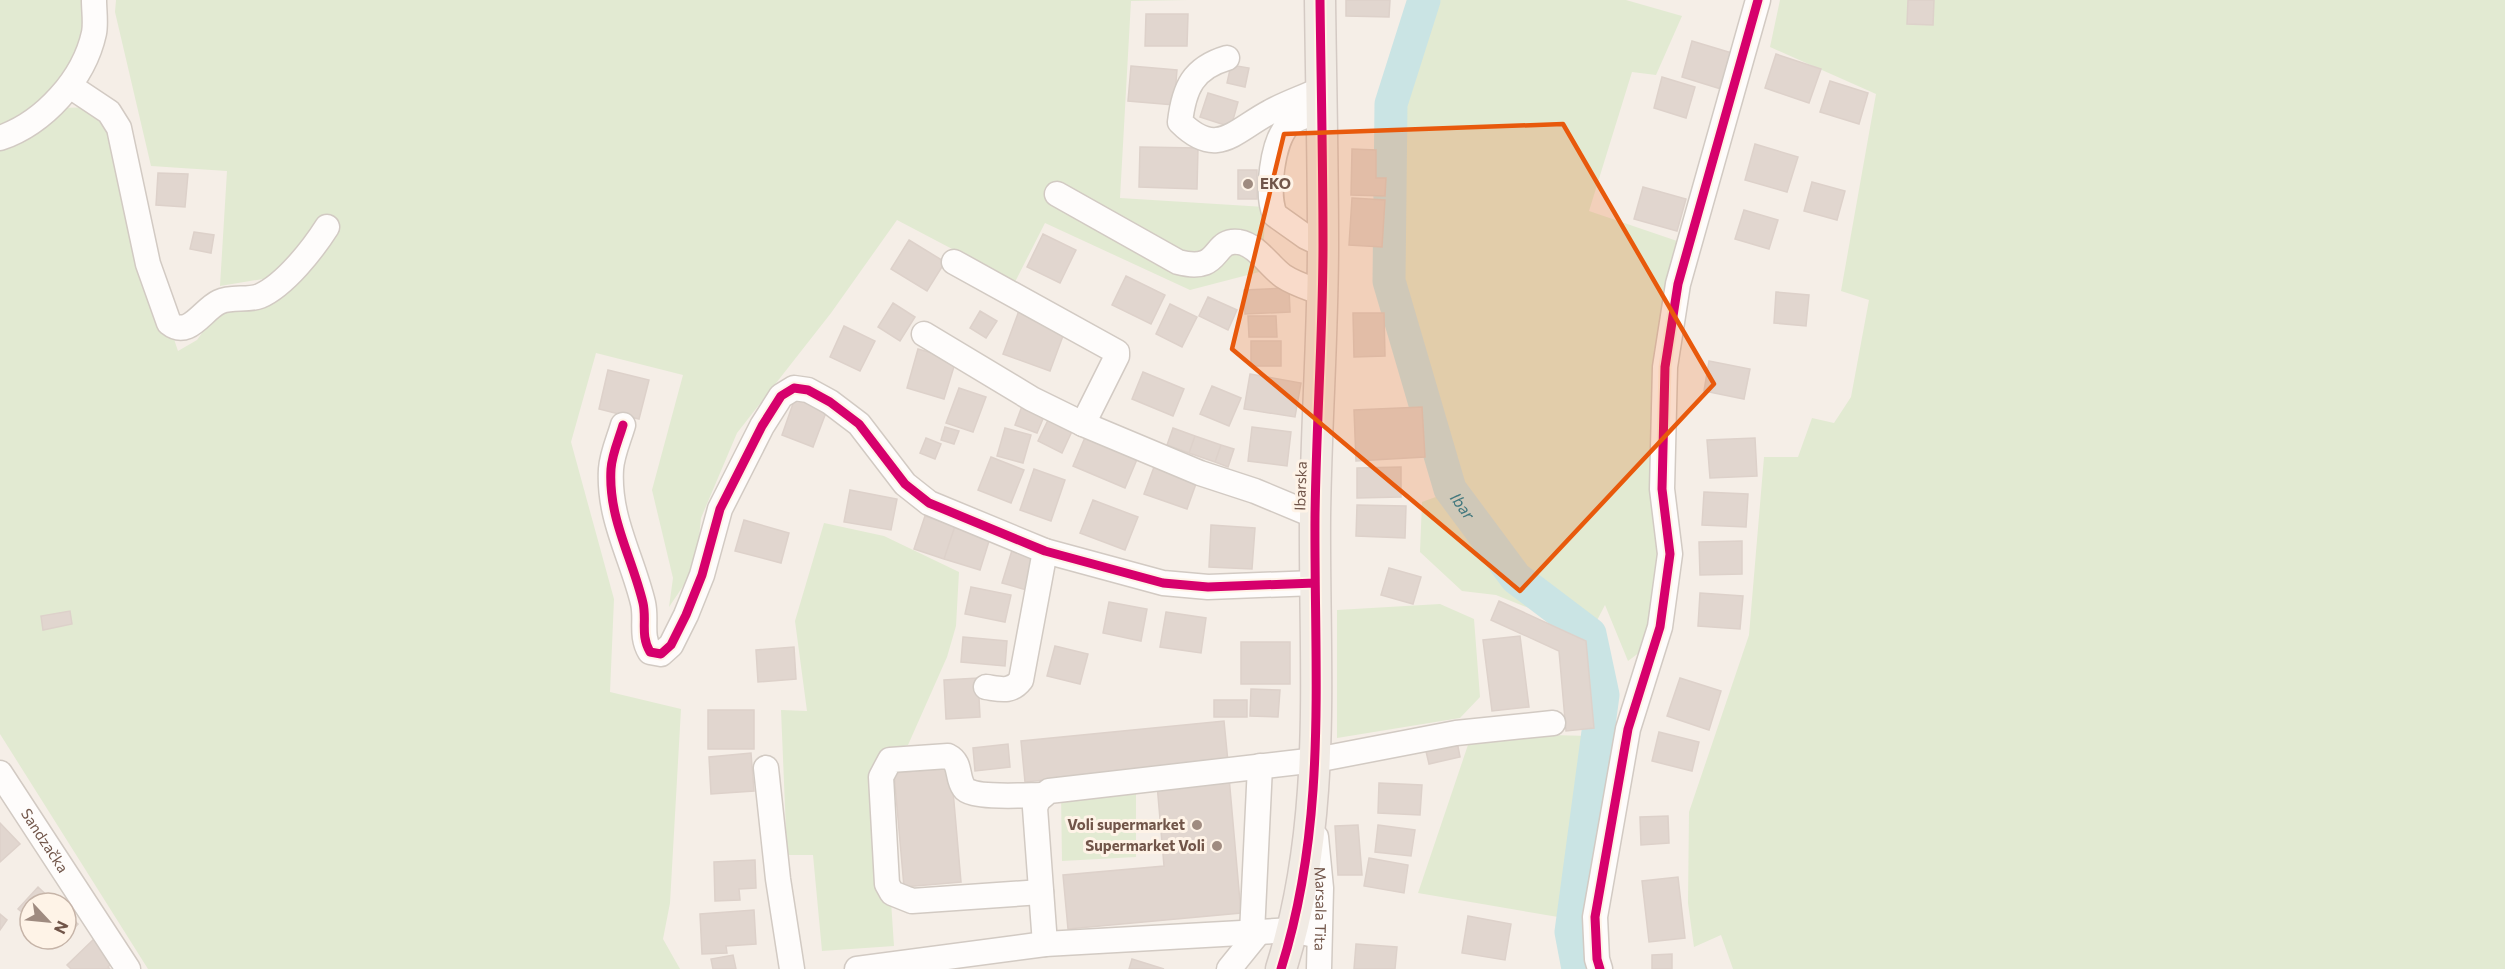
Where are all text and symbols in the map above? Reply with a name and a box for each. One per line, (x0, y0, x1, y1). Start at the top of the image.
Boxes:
place label: EKO (1260, 174, 1291, 192)
marker: EKO (1241, 177, 1255, 191)
street label: Ibarska (1290, 461, 1310, 511)
water label: Ibar (1447, 488, 1480, 523)
street label: Sandzačka (18, 805, 73, 876)
place label: Voli supermarket (1067, 815, 1185, 833)
marker: Voli supermarket (1190, 818, 1204, 832)
place label: Supermarket Voli (1085, 836, 1205, 854)
marker: Supermarket Voli (1210, 839, 1224, 853)
street label: Marsala Tita (1311, 866, 1331, 951)
north arrow (18, 891, 78, 951)
text: N (51, 918, 73, 937)

